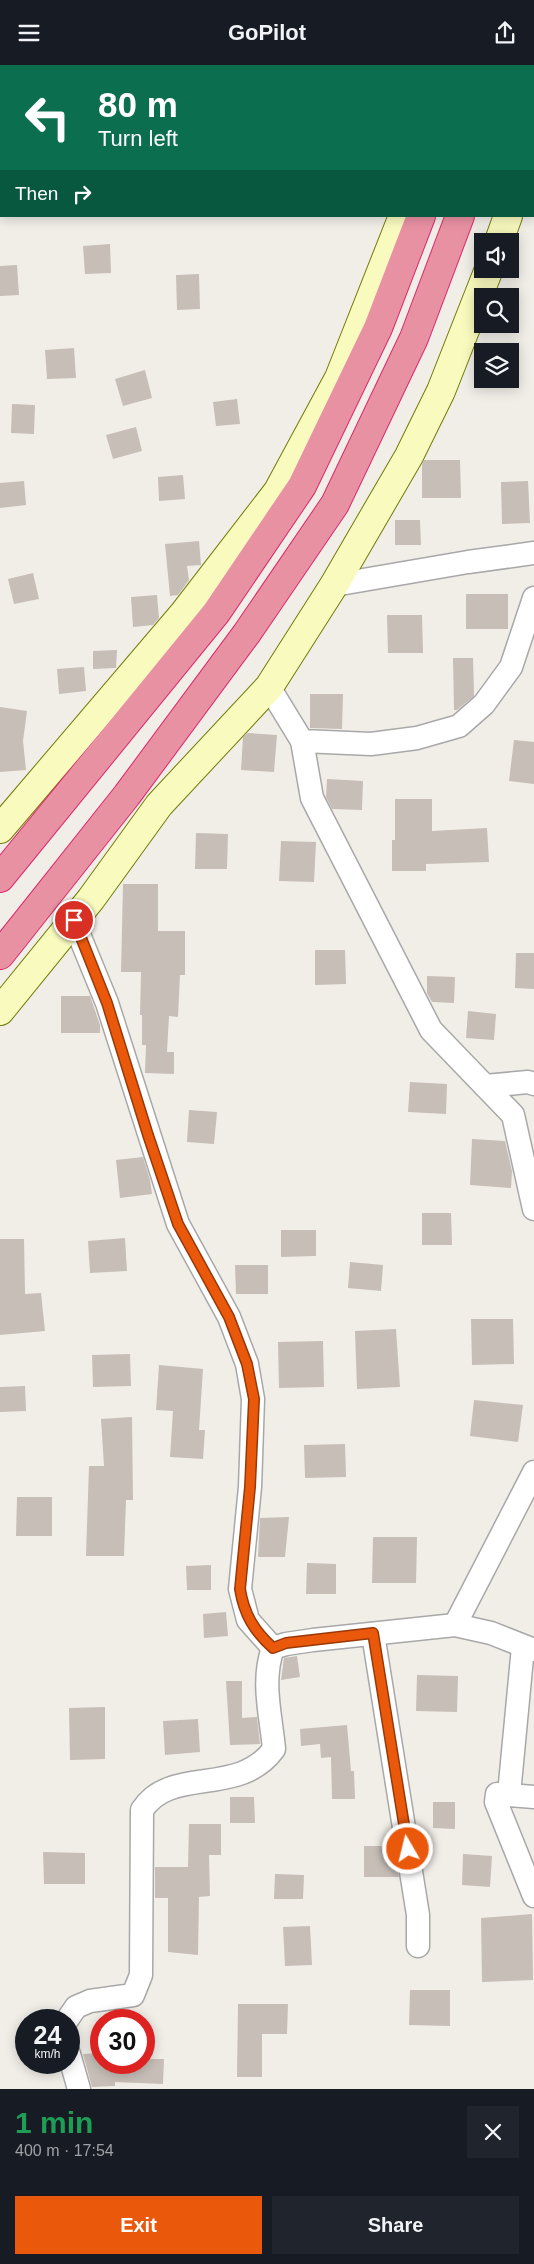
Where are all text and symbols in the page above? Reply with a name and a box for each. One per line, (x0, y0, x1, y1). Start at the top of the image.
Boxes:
icon: menu (15, 19, 43, 47)
icon: share (491, 19, 519, 47)
text: GoPilot (228, 20, 306, 45)
icon: left (15, 85, 80, 150)
text: 80 m (98, 85, 178, 124)
text: Turn left (98, 126, 178, 151)
icon: right (68, 180, 96, 208)
text: Then (15, 183, 58, 204)
map controls (474, 233, 519, 388)
button: sound (474, 233, 519, 278)
button: search (474, 288, 519, 333)
button: layers (474, 343, 519, 388)
pin (53, 899, 95, 941)
icon: arrive (60, 906, 88, 934)
position arrow (381, 1822, 433, 1874)
speed limit sign: 30 (90, 2009, 155, 2074)
text: 24 (34, 2021, 61, 2049)
text: km/h (34, 2047, 61, 2061)
text: 1 min (15, 2106, 93, 2139)
button: close (467, 2106, 519, 2158)
text: 400 m · 17:54 (15, 2142, 114, 2159)
button: Exit (15, 2196, 262, 2254)
button: Share (272, 2196, 519, 2254)

